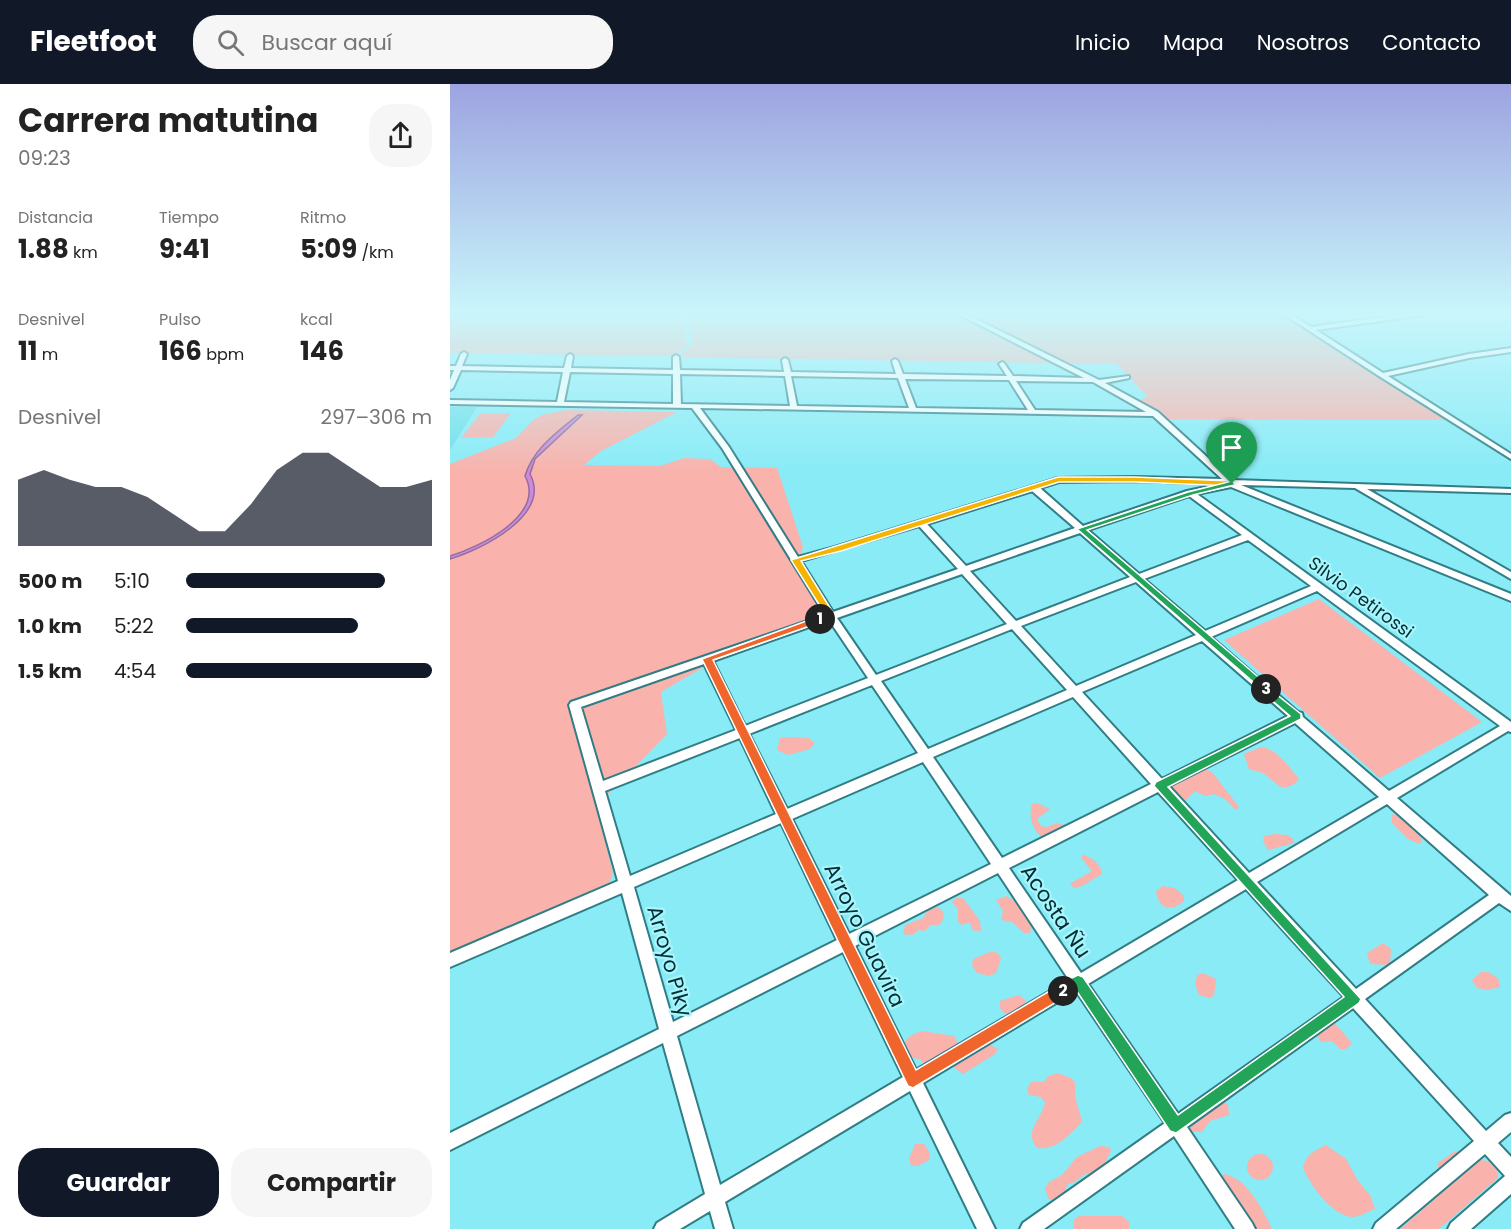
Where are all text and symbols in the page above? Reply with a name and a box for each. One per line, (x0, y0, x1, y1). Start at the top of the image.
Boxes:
search box (193, 15, 613, 69)
text: Fleetfoot (30, 22, 157, 61)
icon: search (214, 26, 247, 59)
text: Buscar aquí (262, 27, 392, 58)
text: Inicio (1075, 28, 1130, 57)
text: Mapa (1163, 28, 1224, 57)
text: Nosotros (1257, 28, 1349, 57)
text: Contacto (1382, 28, 1481, 57)
text: Carrera matutina (18, 97, 318, 144)
button: share (369, 104, 432, 167)
text: 09:23 (18, 144, 71, 172)
text: Distancia (18, 206, 93, 229)
text: Tiempo (159, 206, 219, 229)
text: Ritmo (300, 206, 346, 229)
text: 1.88 (18, 231, 69, 267)
text: 9:41 (159, 231, 210, 267)
text: 5:09 (300, 231, 357, 267)
text: km (69, 241, 98, 264)
text: /km (357, 241, 394, 264)
text: Desnivel (18, 308, 85, 331)
text: Pulso (159, 308, 201, 331)
text: kcal (300, 308, 333, 331)
text: 11 (18, 333, 38, 369)
text: 166 (159, 333, 202, 369)
text: 146 (300, 333, 344, 369)
text: m (38, 343, 58, 366)
text: bpm (202, 343, 244, 366)
text: Desnivel (18, 403, 101, 431)
text: 297–306 m (320, 403, 432, 431)
pin (1206, 422, 1257, 484)
icon: arrive (1215, 431, 1248, 464)
street label: Silvio Petirossi (1303, 550, 1419, 644)
text: 500 m (18, 567, 83, 595)
text: 5:10 (114, 567, 150, 595)
pin: 1 (805, 604, 835, 634)
text: 1 (817, 607, 823, 630)
text: 1.0 km (18, 612, 82, 640)
text: 5:22 (114, 612, 154, 640)
text: 1.5 km (18, 657, 82, 685)
text: 4:54 (114, 657, 156, 685)
pin: 3 (1251, 674, 1281, 704)
text: 3 (1261, 677, 1271, 700)
street label: Arroyo Guavira (818, 858, 912, 1012)
street label: Acosta Ñu (1014, 859, 1098, 963)
street label: Arroyo Piky (640, 902, 700, 1020)
pin: 2 (1048, 976, 1078, 1006)
text: 2 (1058, 979, 1068, 1002)
button: Guardar (18, 1148, 219, 1217)
button: Compartir (231, 1148, 432, 1217)

